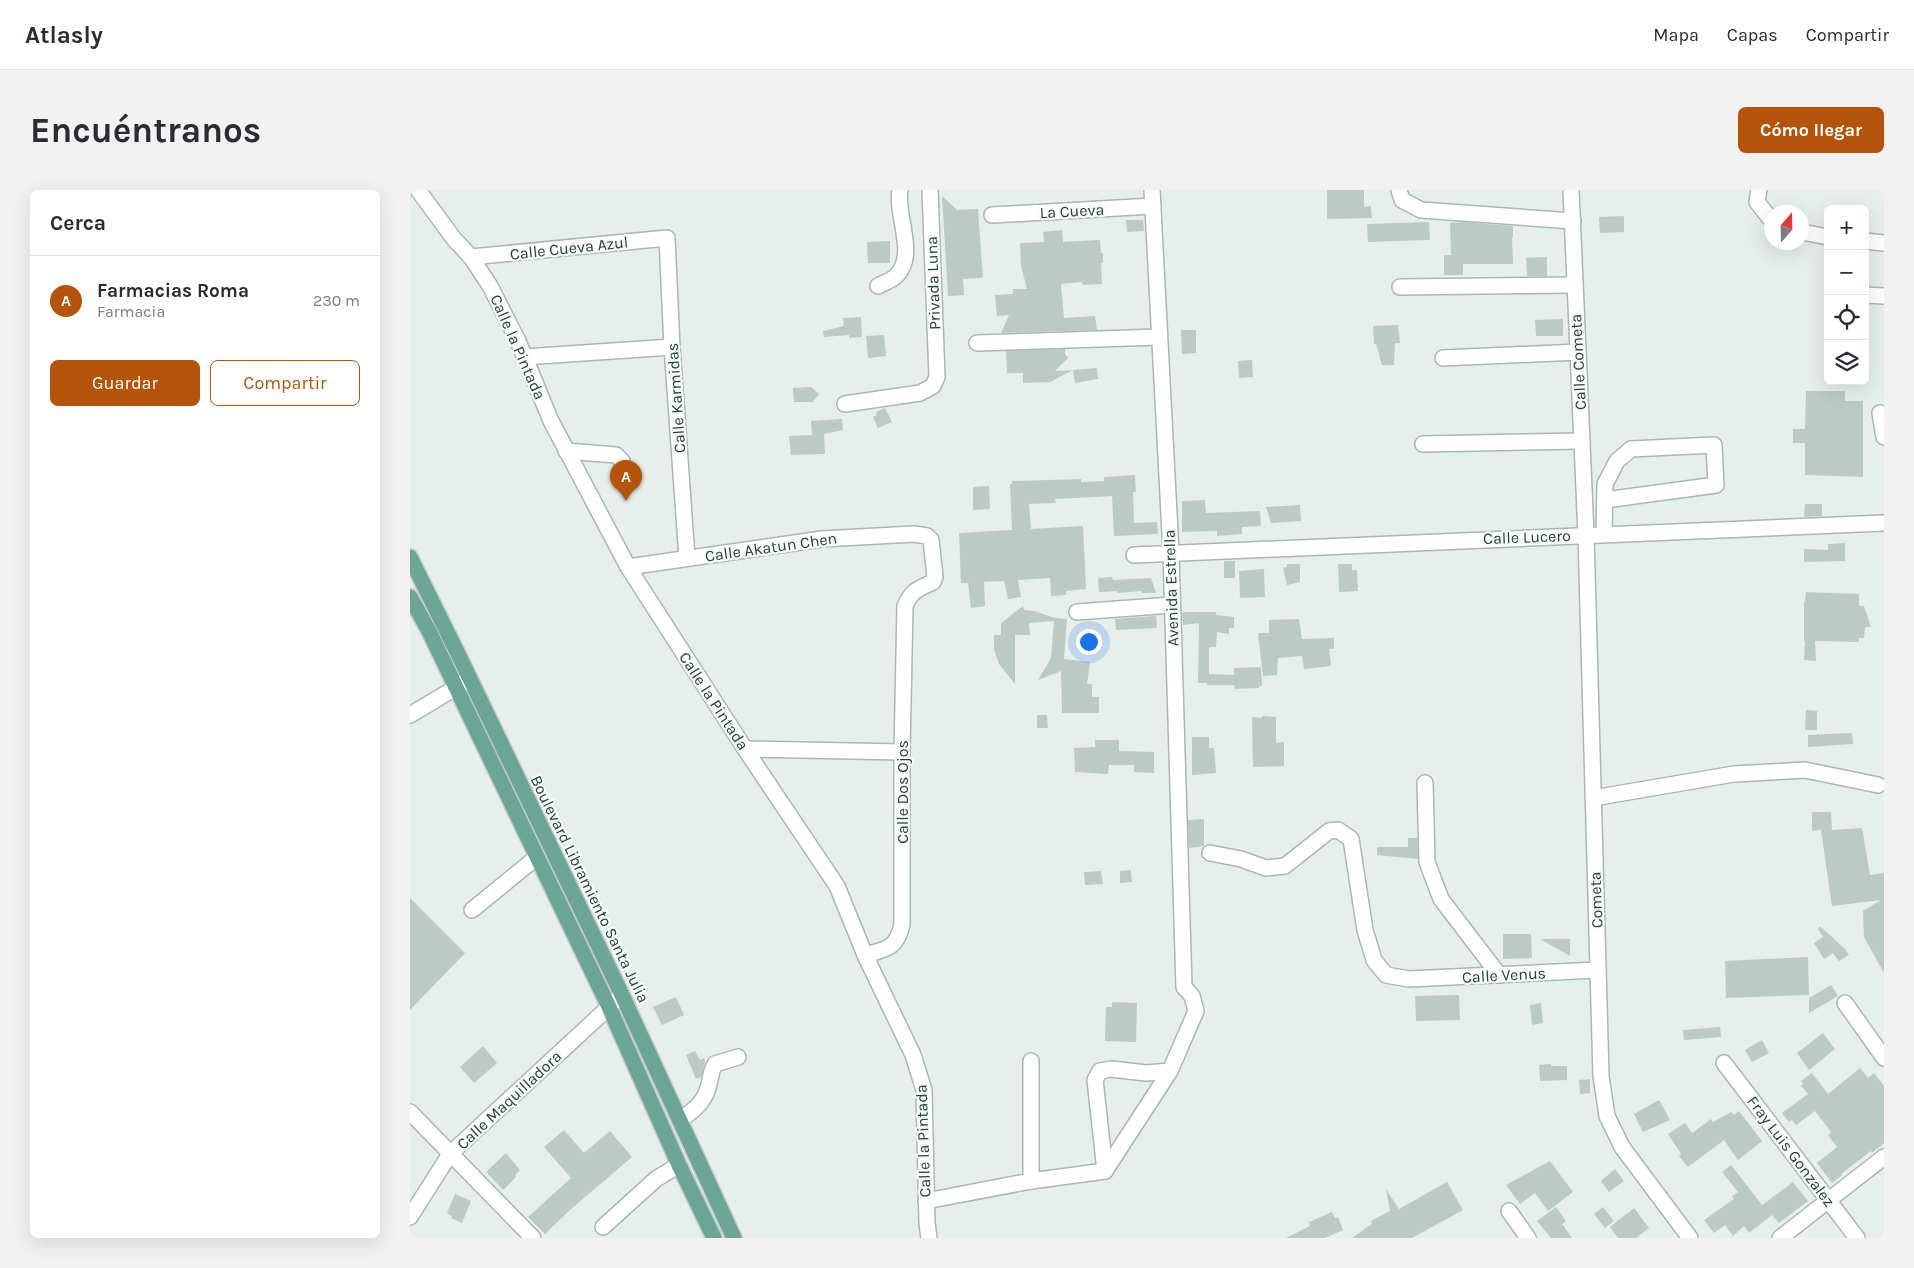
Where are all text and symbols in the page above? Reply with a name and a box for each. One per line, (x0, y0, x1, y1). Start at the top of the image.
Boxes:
text: Atlasly (25, 21, 103, 49)
text: Mapa (1653, 24, 1699, 46)
text: Capas (1727, 24, 1778, 46)
text: Compartir (1806, 24, 1889, 46)
button: Cómo llegar (1738, 107, 1884, 153)
text: Encuéntranos (30, 110, 261, 151)
street label: La Cueva (1039, 200, 1105, 222)
north arrow (1764, 205, 1809, 250)
map controls (1824, 205, 1869, 385)
button: + (1824, 205, 1869, 250)
text: Cerca (50, 211, 106, 235)
street label: Calle Cueva Azul (509, 232, 629, 264)
street label: Privada Luna (922, 236, 944, 330)
button: − (1824, 250, 1869, 295)
text: Farmacias Roma (97, 280, 249, 302)
text: A (61, 291, 71, 310)
text: 230 m (313, 291, 360, 310)
street label: Calle la Pintada (486, 291, 550, 403)
button: locate (1824, 295, 1869, 340)
text: Farmacia (97, 302, 165, 321)
street label: Calle Cometa (1566, 313, 1590, 411)
button: layers (1824, 340, 1869, 385)
street label: Calle Karmidas (663, 342, 689, 454)
button: Guardar (50, 360, 200, 406)
button: Compartir (210, 360, 360, 406)
pin: A (610, 460, 642, 501)
street label: Calle Lucero (1483, 526, 1571, 548)
street label: Calle Akatun Chen (704, 528, 838, 566)
street label: Avenida Estrella (1159, 529, 1183, 647)
your location (1076, 629, 1102, 655)
street label: Calle la Pintada (675, 648, 753, 754)
street label: Calle Dos Ojos (893, 740, 912, 844)
street label: Boulevard Libramiento Santa Julia (527, 772, 653, 1006)
street label: Cometa (1586, 871, 1606, 929)
street label: Calle Venus (1462, 963, 1546, 987)
street label: Calle Maquilladora (453, 1047, 565, 1153)
street label: Calle la Pintada (912, 1084, 934, 1198)
street label: Fray Luis Gonzalez (1743, 1092, 1839, 1210)

